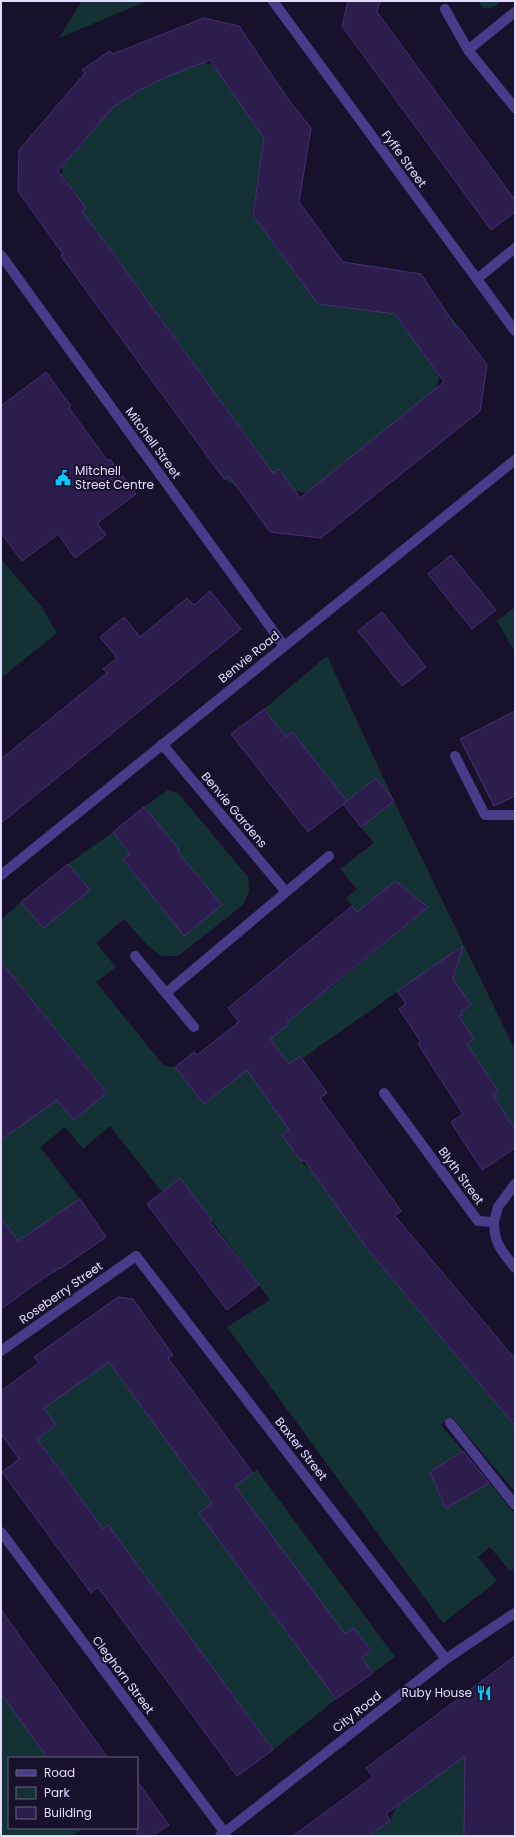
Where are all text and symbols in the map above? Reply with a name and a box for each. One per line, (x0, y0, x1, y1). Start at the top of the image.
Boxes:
street label: Fyffe Street (378, 127, 431, 191)
street label: Mitchell Street (122, 404, 185, 482)
place label: Mitchell Street Centre (75, 462, 154, 493)
public building icon: Mitchell Street Centre (54, 469, 72, 487)
street label: Benvie Road (215, 627, 283, 687)
street label: Benvie Gardens (198, 768, 271, 851)
street label: Blyth Street (435, 1143, 488, 1208)
street label: Roseberry Street (16, 1257, 106, 1328)
street label: Baxter Street (271, 1414, 331, 1484)
street label: Cleghorn Street (88, 1632, 158, 1717)
place label: Ruby House (402, 1684, 472, 1701)
restaurant icon: Ruby House (475, 1684, 493, 1702)
street label: City Road (329, 1687, 385, 1736)
legend (8, 1757, 138, 1829)
text: Road (44, 1764, 75, 1781)
text: Park (44, 1784, 71, 1801)
text: Building (44, 1804, 92, 1821)

